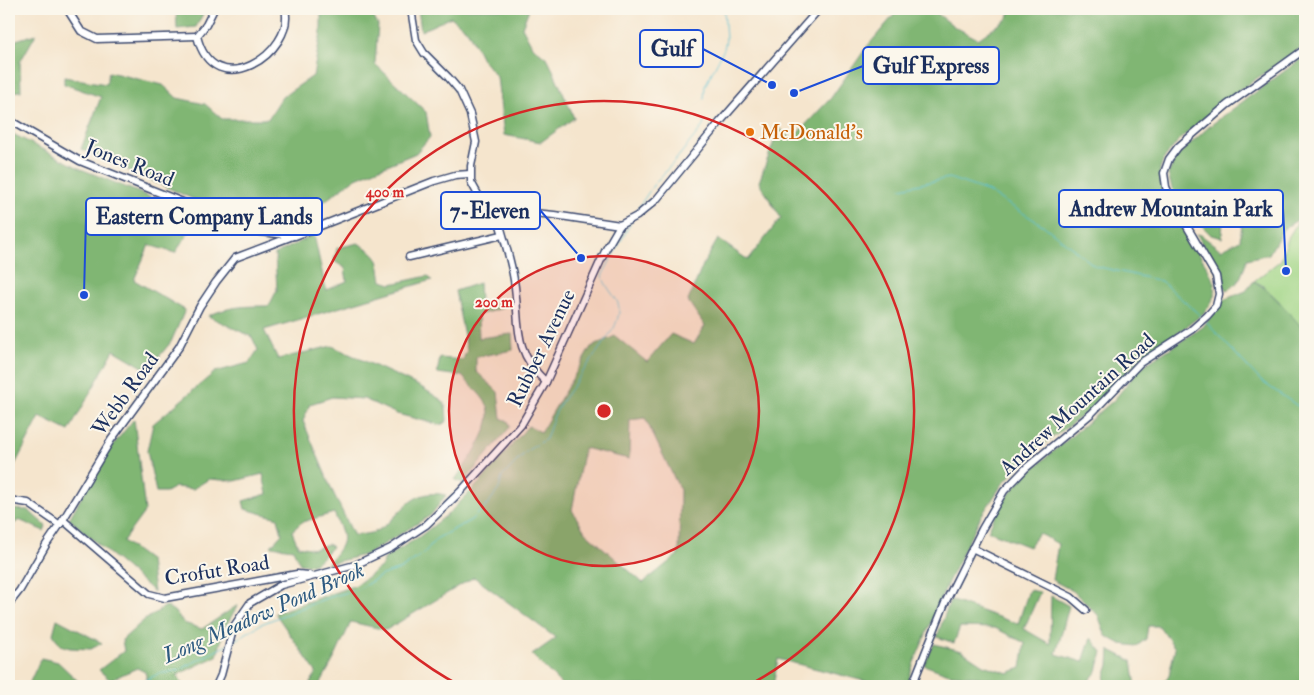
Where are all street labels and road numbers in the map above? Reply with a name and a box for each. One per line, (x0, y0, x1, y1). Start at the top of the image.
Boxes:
street label: Jones Road (81, 133, 179, 194)
street label: Rubber Avenue (501, 285, 582, 412)
street label: Andrew Mountain Road (993, 327, 1161, 482)
street label: Webb Road (85, 347, 165, 442)
street label: Crofut Road (163, 549, 272, 592)

